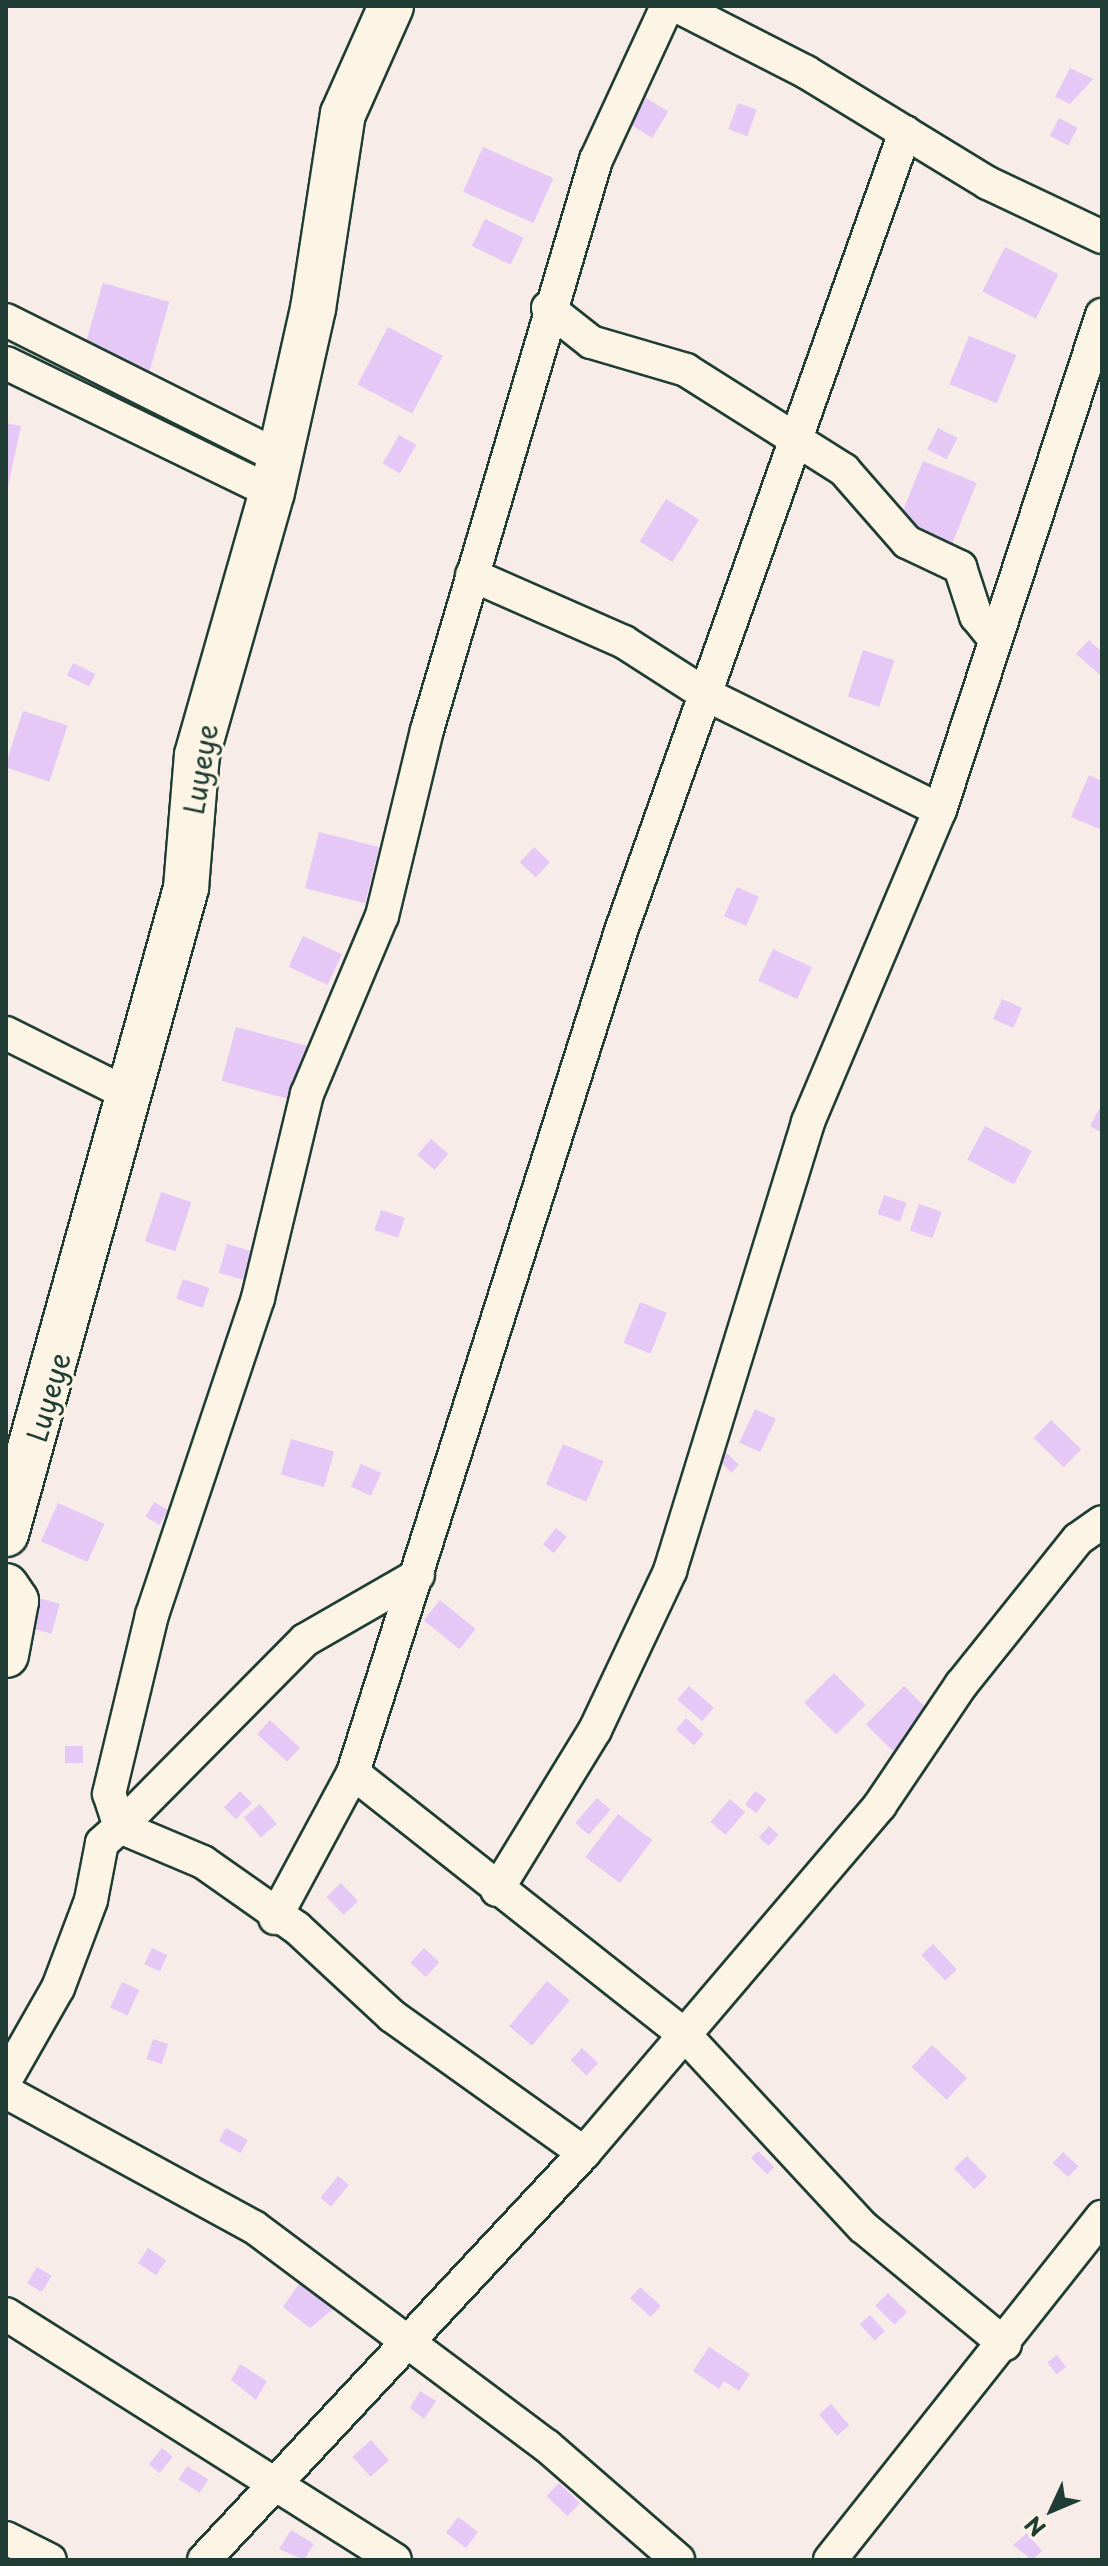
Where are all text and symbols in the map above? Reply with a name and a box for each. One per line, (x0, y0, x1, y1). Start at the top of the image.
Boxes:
street label: Luyeye (176, 721, 224, 817)
street label: Luyeye (19, 1348, 77, 1446)
north arrow (1012, 2470, 1092, 2550)
text: N (1016, 2509, 1052, 2545)

